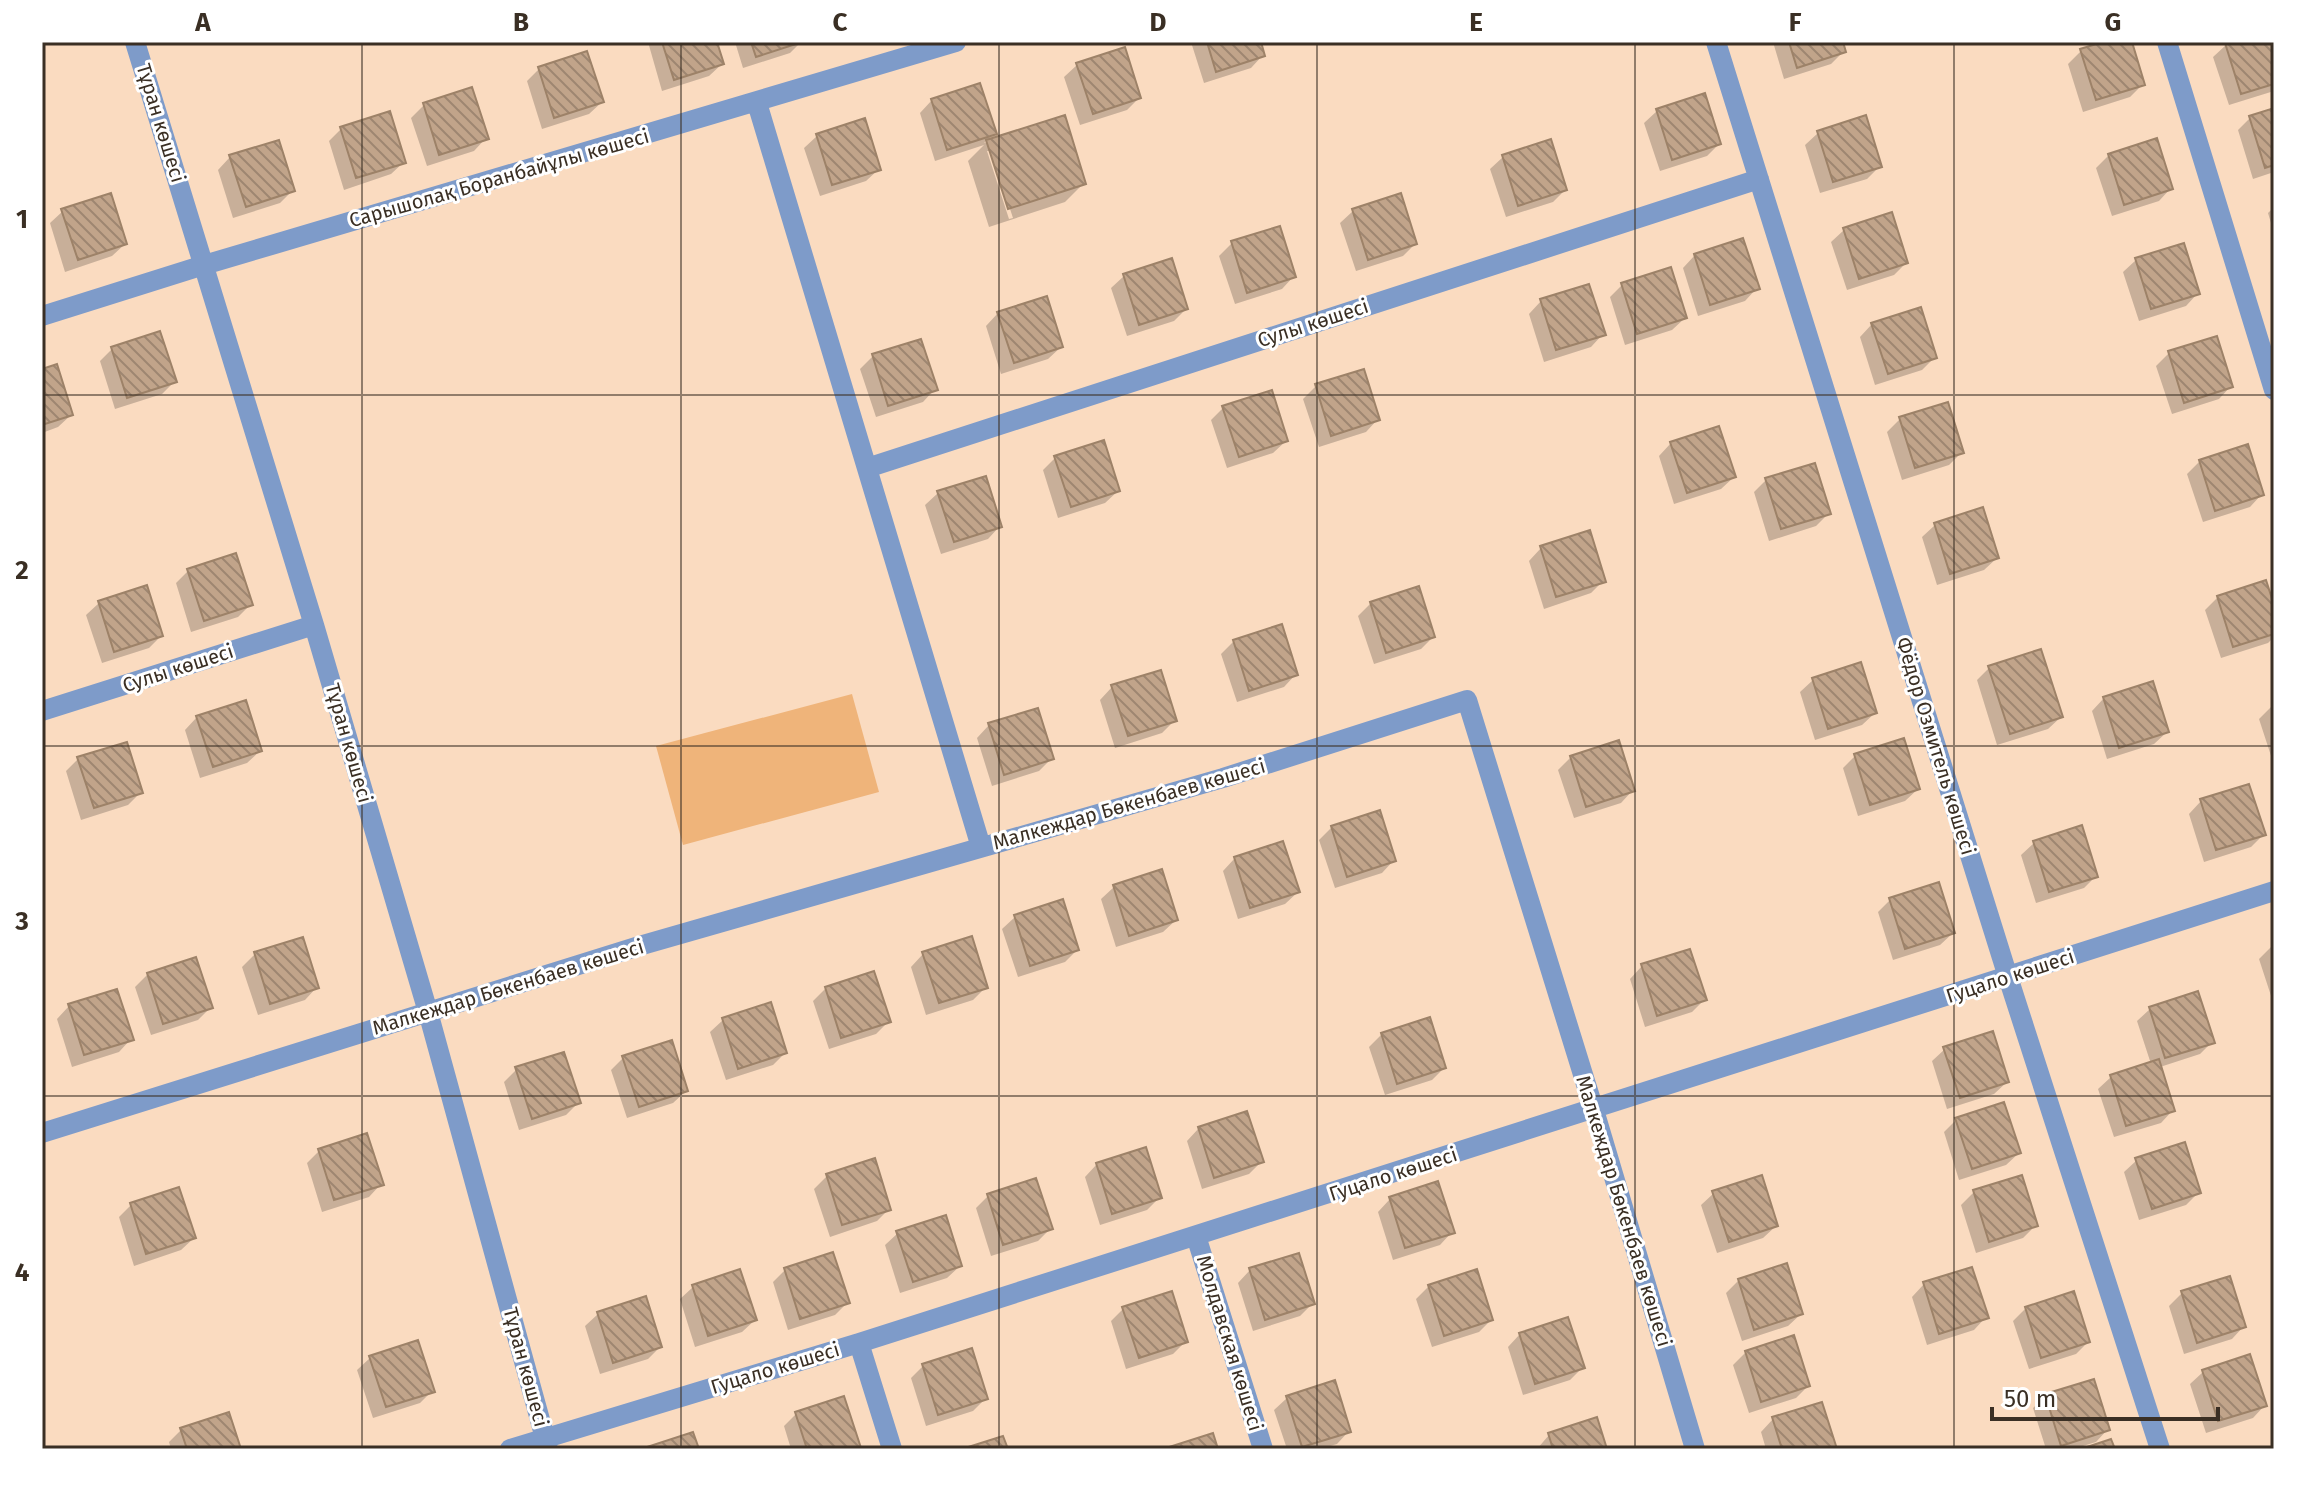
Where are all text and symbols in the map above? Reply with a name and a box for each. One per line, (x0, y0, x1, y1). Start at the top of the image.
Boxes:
text: A (194, 7, 211, 38)
text: B (513, 7, 529, 38)
text: C (833, 7, 848, 38)
text: D (1150, 7, 1167, 38)
text: E (1469, 7, 1483, 38)
text: F (1789, 7, 1802, 38)
text: G (2105, 7, 2121, 38)
street label: Тұран көшесі (132, 61, 190, 185)
street label: Сарышолақ Боранбайұлы көшесі (346, 124, 652, 232)
text: 1 (16, 204, 28, 235)
street label: Сулы көшесі (1254, 294, 1372, 352)
text: 2 (15, 555, 29, 586)
street label: Фёдор Озмитель көшесі (1891, 634, 1981, 858)
street label: Сулы көшесі (119, 639, 237, 697)
street label: Тұран көшесі (321, 681, 377, 805)
street label: Малкеждар Бөкенбаев көшесі (990, 754, 1268, 854)
text: 3 (14, 906, 29, 937)
street label: Малкеждар Бөкенбаев көшесі (369, 934, 647, 1040)
street label: Гуцало көшесі (1943, 944, 2077, 1008)
street label: Малкеждар Бөкенбаев көшесі (1571, 1072, 1677, 1350)
street label: Гуцало көшесі (1326, 1142, 1460, 1206)
street label: Молдавская көшесі (1192, 1252, 1268, 1434)
text: 4 (15, 1257, 30, 1288)
street label: Тұран көшесі (498, 1304, 554, 1430)
street label: Гуцало көшесі (708, 1337, 842, 1399)
scale bar (1992, 1371, 2218, 1421)
text: 50 m (2004, 1385, 2056, 1413)

